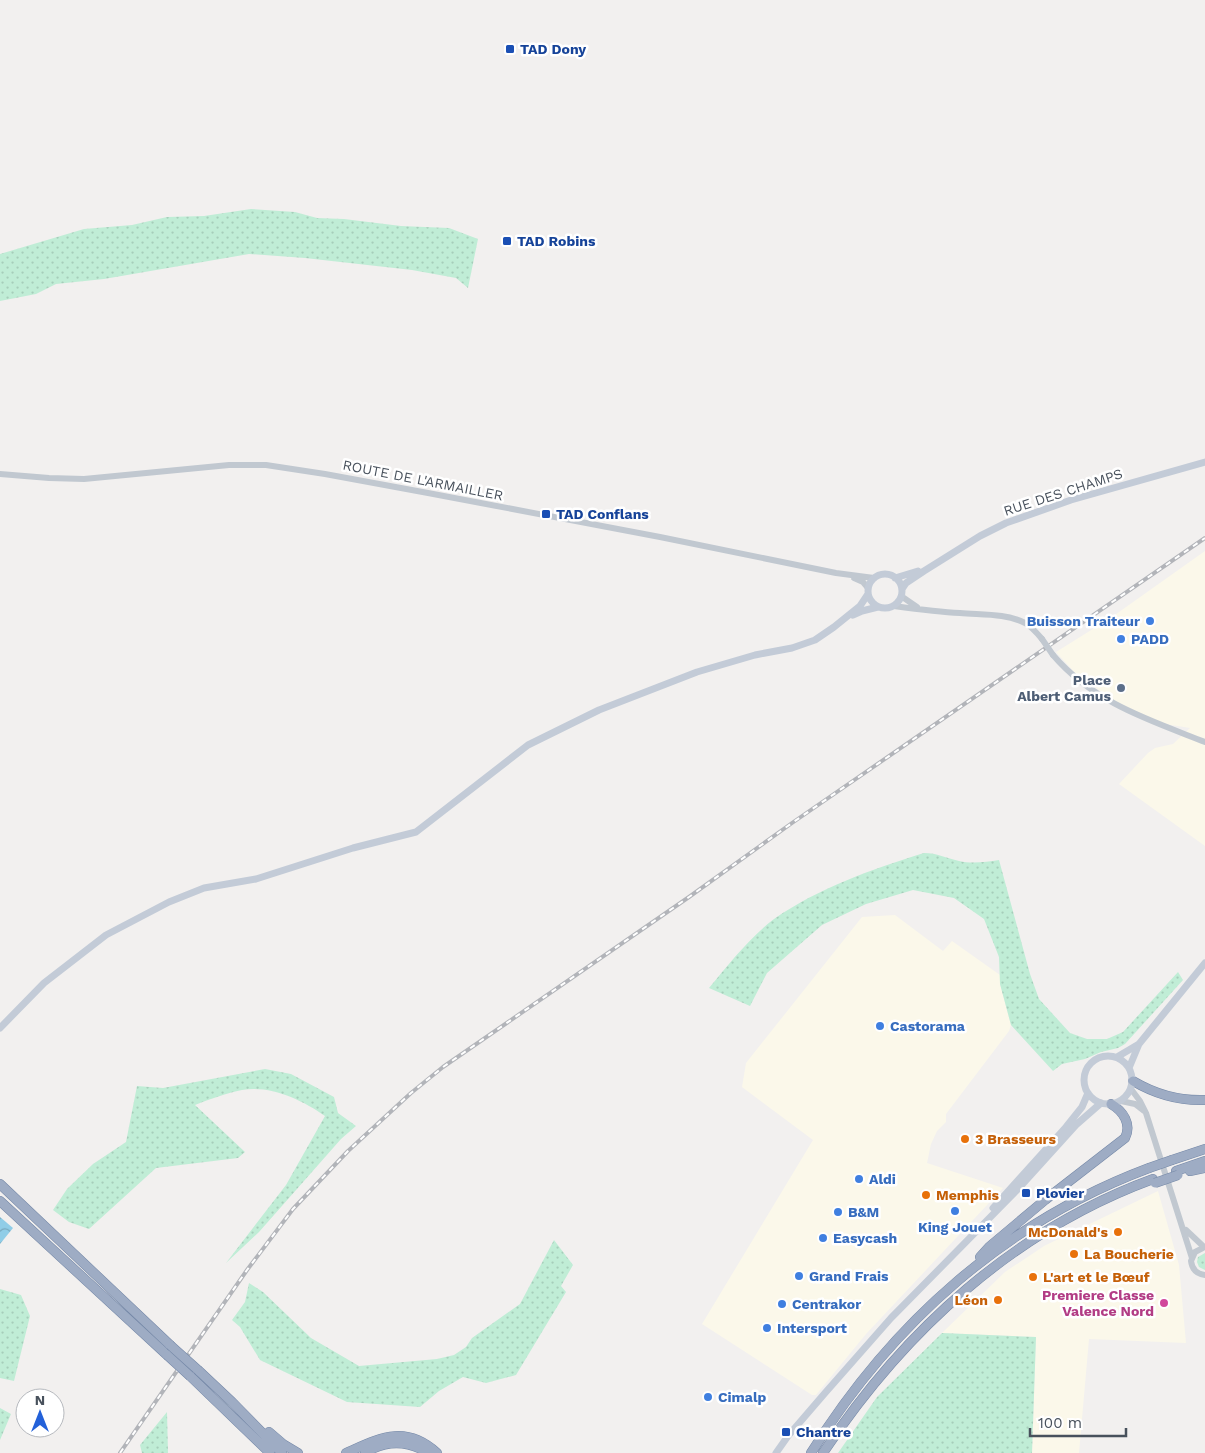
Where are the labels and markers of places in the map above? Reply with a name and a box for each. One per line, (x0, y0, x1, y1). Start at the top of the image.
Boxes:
place label: TAD Dony (520, 41, 586, 57)
marker: TAD Dony (504, 43, 516, 55)
place label: TAD Robins (517, 233, 596, 249)
marker: TAD Robins (501, 235, 513, 247)
place label: TAD Conflans (556, 506, 649, 522)
marker: TAD Conflans (540, 508, 552, 520)
place label: Buisson Traiteur (1027, 613, 1140, 629)
marker: Buisson Traiteur (1144, 615, 1156, 627)
place label: PADD (1131, 631, 1169, 647)
marker: PADD (1115, 633, 1127, 645)
place label: Place Albert Camus (1017, 672, 1112, 704)
marker: Place Albert Camus (1115, 682, 1127, 694)
place label: Castorama (890, 1018, 966, 1034)
marker: Castorama (874, 1020, 886, 1032)
place label: 3 Brasseurs (975, 1131, 1056, 1147)
marker: 3 Brasseurs (959, 1133, 971, 1145)
place label: Aldi (869, 1171, 896, 1187)
marker: Aldi (853, 1173, 865, 1185)
place label: Plovier (1036, 1185, 1084, 1201)
place label: Memphis (936, 1187, 1000, 1203)
marker: Plovier (1020, 1187, 1032, 1199)
marker: Memphis (920, 1189, 932, 1201)
place label: B&M (848, 1204, 879, 1220)
marker: King Jouet (949, 1205, 961, 1217)
marker: B&M (832, 1206, 844, 1218)
place label: King Jouet (918, 1219, 992, 1235)
place label: McDonald's (1028, 1224, 1109, 1240)
marker: McDonald's (1112, 1226, 1124, 1238)
place label: Easycash (833, 1230, 897, 1246)
marker: Easycash (817, 1232, 829, 1244)
place label: La Boucherie (1084, 1246, 1174, 1262)
marker: La Boucherie (1068, 1248, 1080, 1260)
place label: Grand Frais (809, 1268, 889, 1284)
place label: L'art et le Bœuf (1043, 1269, 1150, 1285)
marker: Grand Frais (793, 1270, 805, 1282)
marker: L'art et le Bœuf (1027, 1271, 1039, 1283)
place label: Premiere Classe Valence Nord (1042, 1287, 1154, 1319)
place label: Léon (954, 1292, 988, 1308)
marker: Léon (992, 1294, 1004, 1306)
place label: Centrakor (792, 1296, 861, 1312)
marker: Premiere Classe Valence Nord (1158, 1297, 1170, 1309)
marker: Centrakor (776, 1298, 788, 1310)
place label: Intersport (777, 1320, 847, 1336)
marker: Intersport (761, 1322, 773, 1334)
place label: Cimalp (718, 1389, 766, 1405)
marker: Cimalp (702, 1391, 714, 1403)
place label: Chantre (796, 1424, 851, 1440)
marker: Chantre (780, 1426, 792, 1438)

